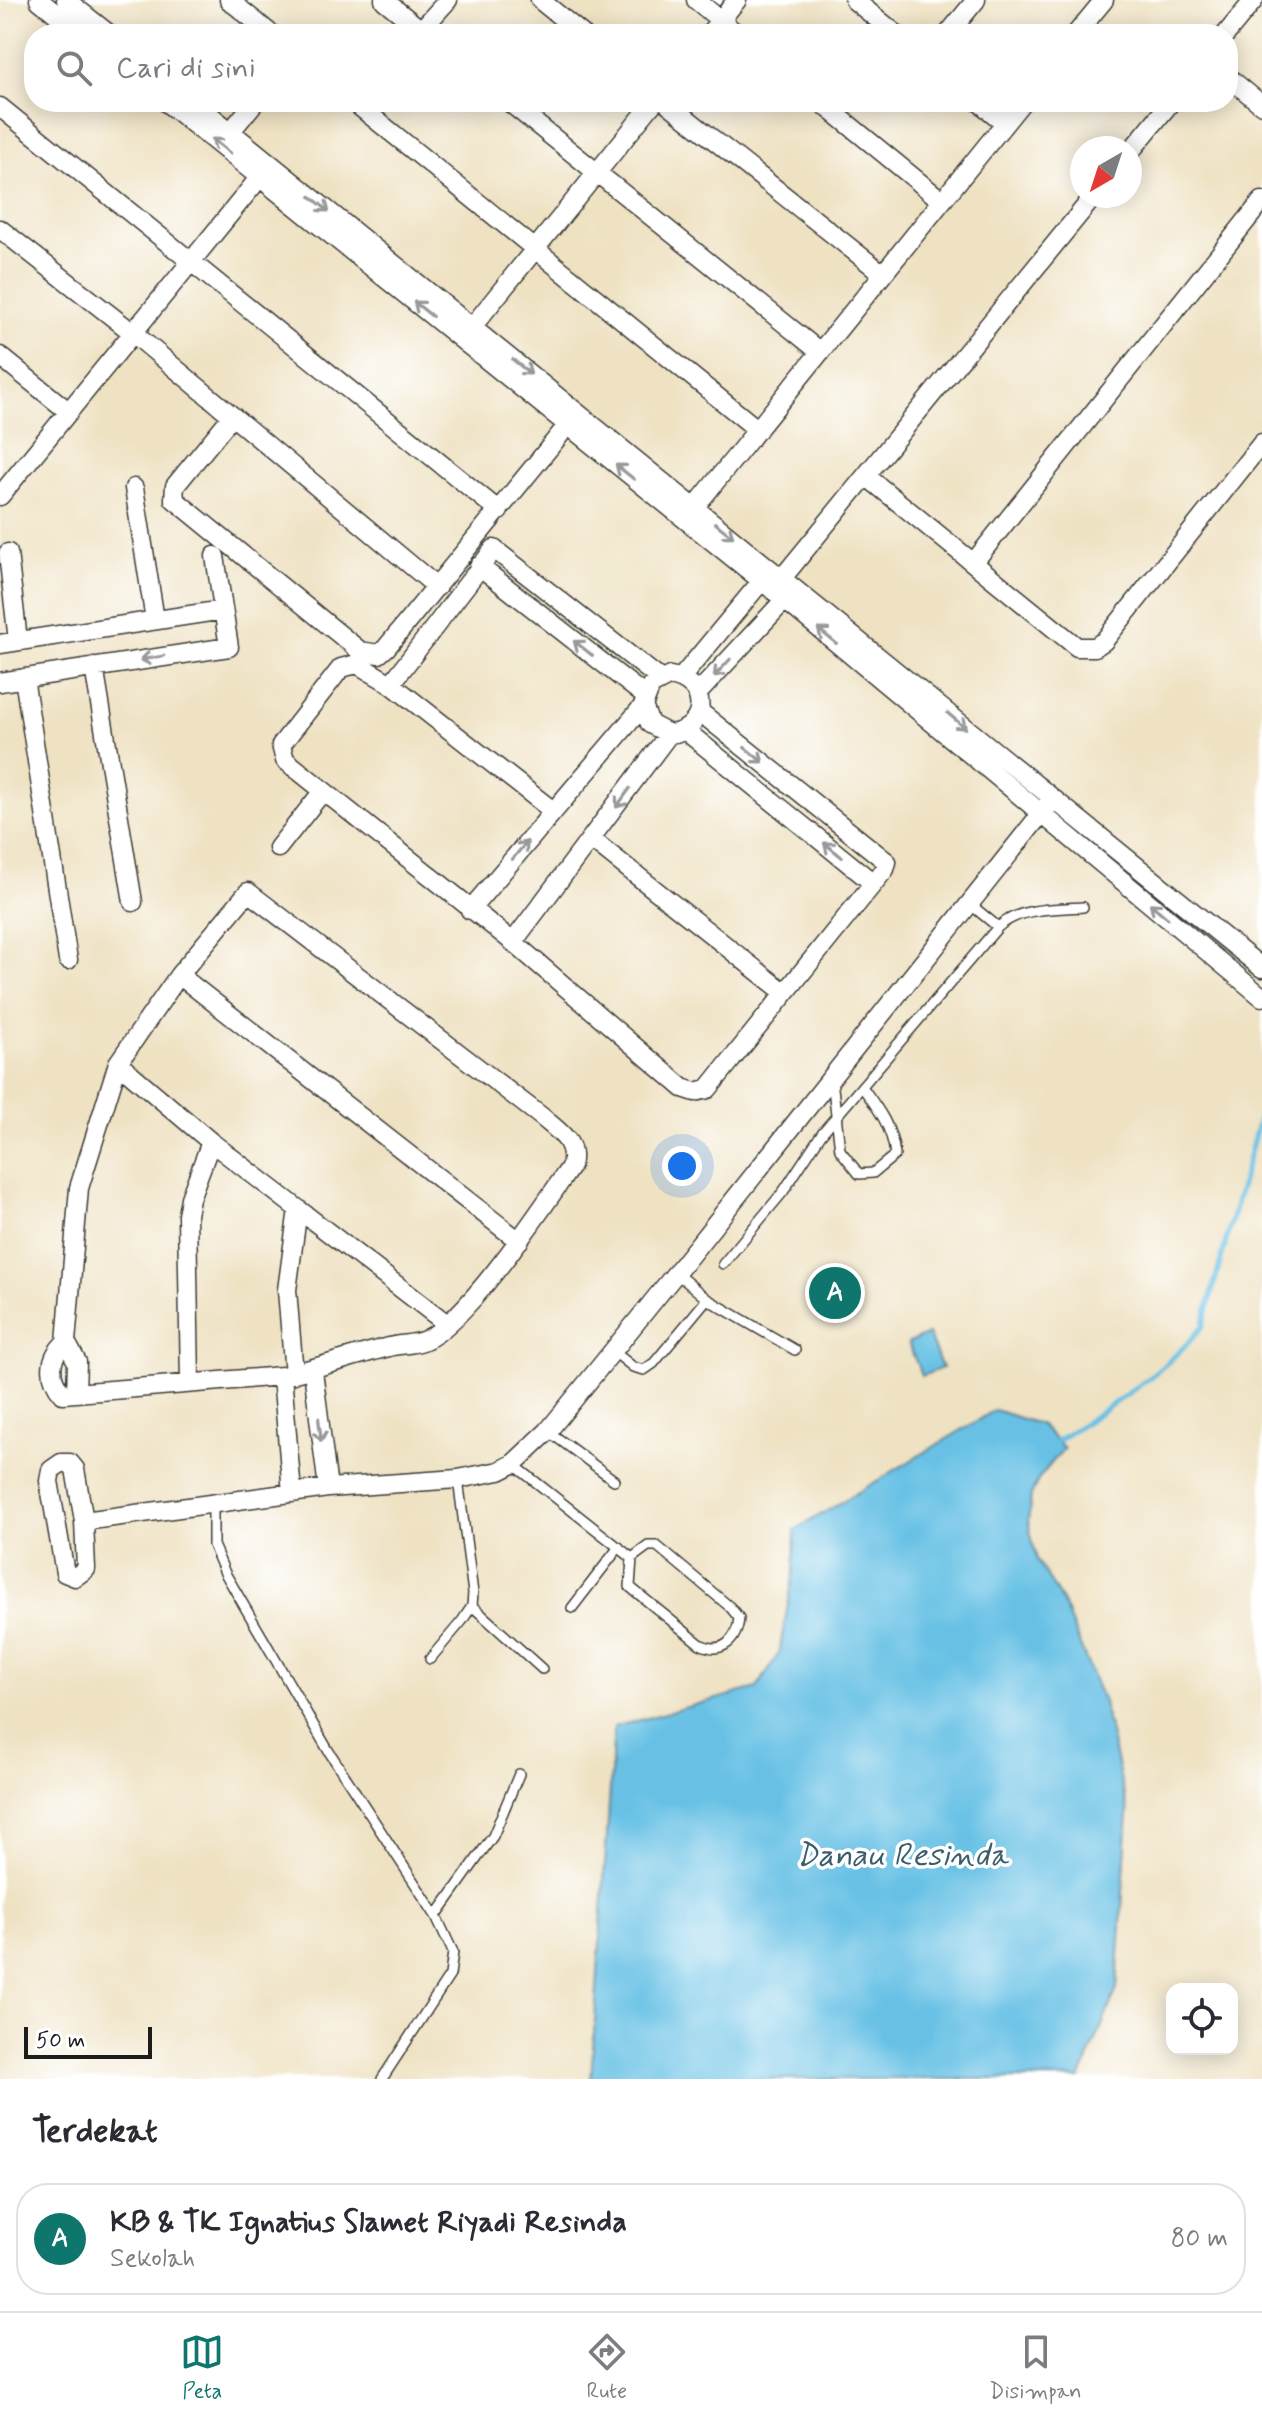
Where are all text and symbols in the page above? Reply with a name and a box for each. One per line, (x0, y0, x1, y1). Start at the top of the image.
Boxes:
search box (24, 24, 1238, 112)
icon: search (52, 46, 96, 90)
text: Cari di sini (116, 49, 256, 88)
north arrow (1070, 136, 1142, 208)
one-way arrow (211, 137, 232, 154)
one-way arrow (309, 195, 330, 213)
one-way arrow (413, 300, 434, 318)
one-way arrow (511, 358, 532, 376)
one-way arrow (615, 464, 636, 481)
one-way arrow (713, 522, 734, 539)
one-way arrow (817, 627, 838, 645)
one-way arrow (573, 639, 594, 657)
one-way arrow (139, 652, 165, 667)
one-way arrow (713, 658, 732, 678)
one-way arrow (946, 712, 967, 730)
one-way arrow (743, 746, 764, 763)
one-way arrow (615, 786, 632, 808)
one-way arrow (511, 840, 529, 861)
one-way arrow (823, 841, 843, 859)
one-way arrow (1149, 902, 1170, 920)
your location (662, 1146, 702, 1186)
pin: A (809, 1263, 861, 1323)
one-way arrow (313, 1416, 328, 1442)
water label: Danau Resinda (796, 1835, 1010, 1877)
map controls (1166, 1983, 1238, 2055)
button: locate (1166, 1983, 1238, 2055)
scale bar (24, 2023, 152, 2059)
text: 50 m (36, 2027, 85, 2055)
text: Terdekat (32, 2109, 158, 2154)
text: KB & TK Ignatius Slamet Riyadi Resinda (110, 2203, 627, 2242)
text: A (51, 2222, 69, 2256)
text: 80 m (1171, 2222, 1228, 2256)
text: Sekolah (110, 2242, 196, 2276)
tab: Peta (180, 2330, 224, 2406)
tab: Rute (585, 2330, 629, 2406)
tab: Disimpan (989, 2330, 1082, 2406)

